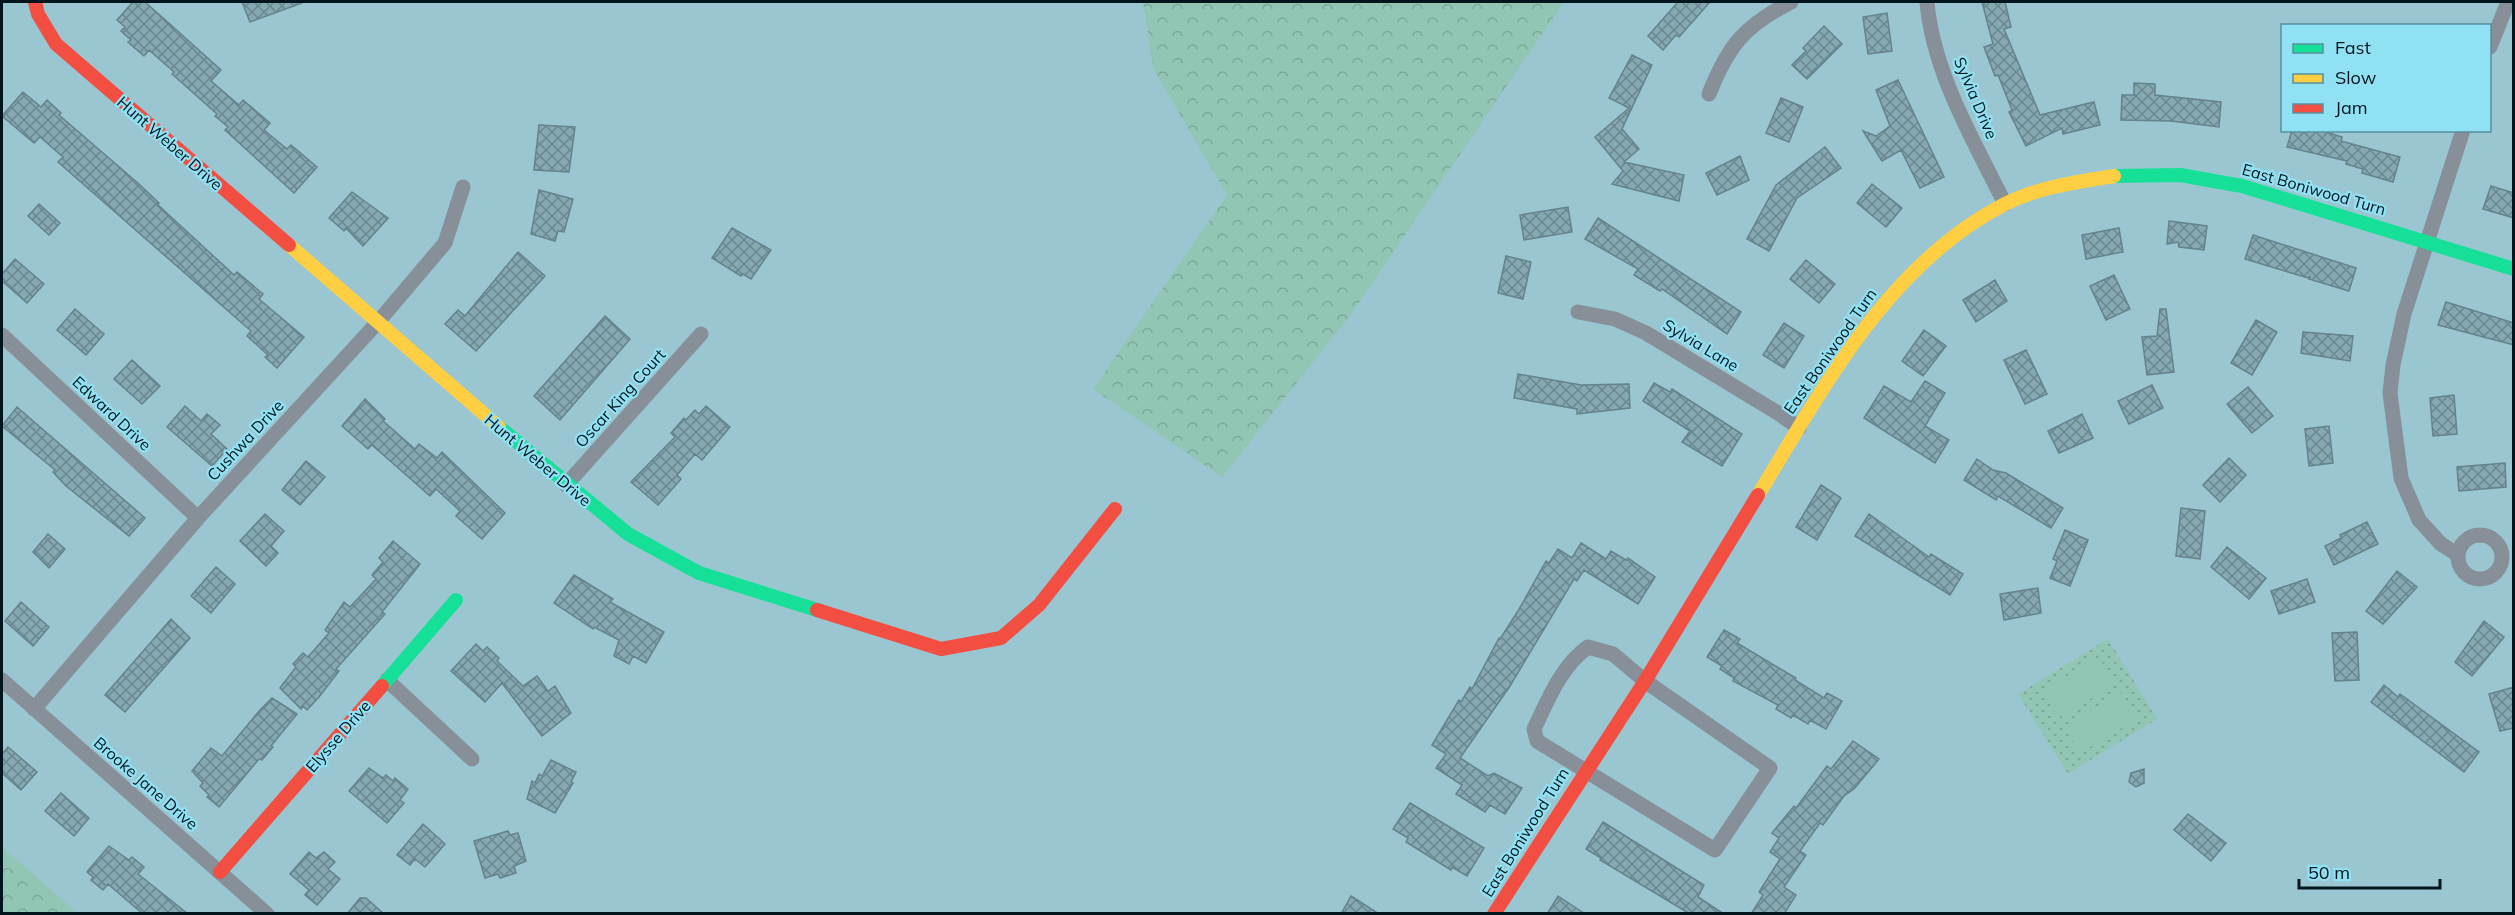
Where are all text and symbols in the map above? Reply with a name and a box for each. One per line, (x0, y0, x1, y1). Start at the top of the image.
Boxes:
legend (2281, 24, 2491, 132)
text: Fast (2335, 36, 2371, 59)
street label: Sylvia Drive (1950, 54, 2002, 142)
text: Slow (2335, 66, 2377, 89)
street label: Hunt Weber Drive (113, 92, 227, 194)
text: Jam (2335, 96, 2368, 119)
street label: East Boniwood Turn (2240, 159, 2388, 219)
street label: East Boniwood Turn (1779, 284, 1881, 418)
street label: Sylvia Lane (1660, 315, 1742, 375)
street label: Oscar King Court (571, 344, 670, 451)
street label: Edward Drive (68, 371, 156, 455)
street label: Cushwa Drive (202, 395, 288, 485)
street label: Hunt Weber Drive (481, 410, 595, 510)
street label: Elysse Drive (301, 696, 375, 776)
street label: Brooke Jane Drive (90, 732, 202, 834)
street label: East Boniwood Turn (1477, 764, 1573, 900)
scale bar (2299, 852, 2440, 890)
text: 50 m (2308, 861, 2350, 884)

